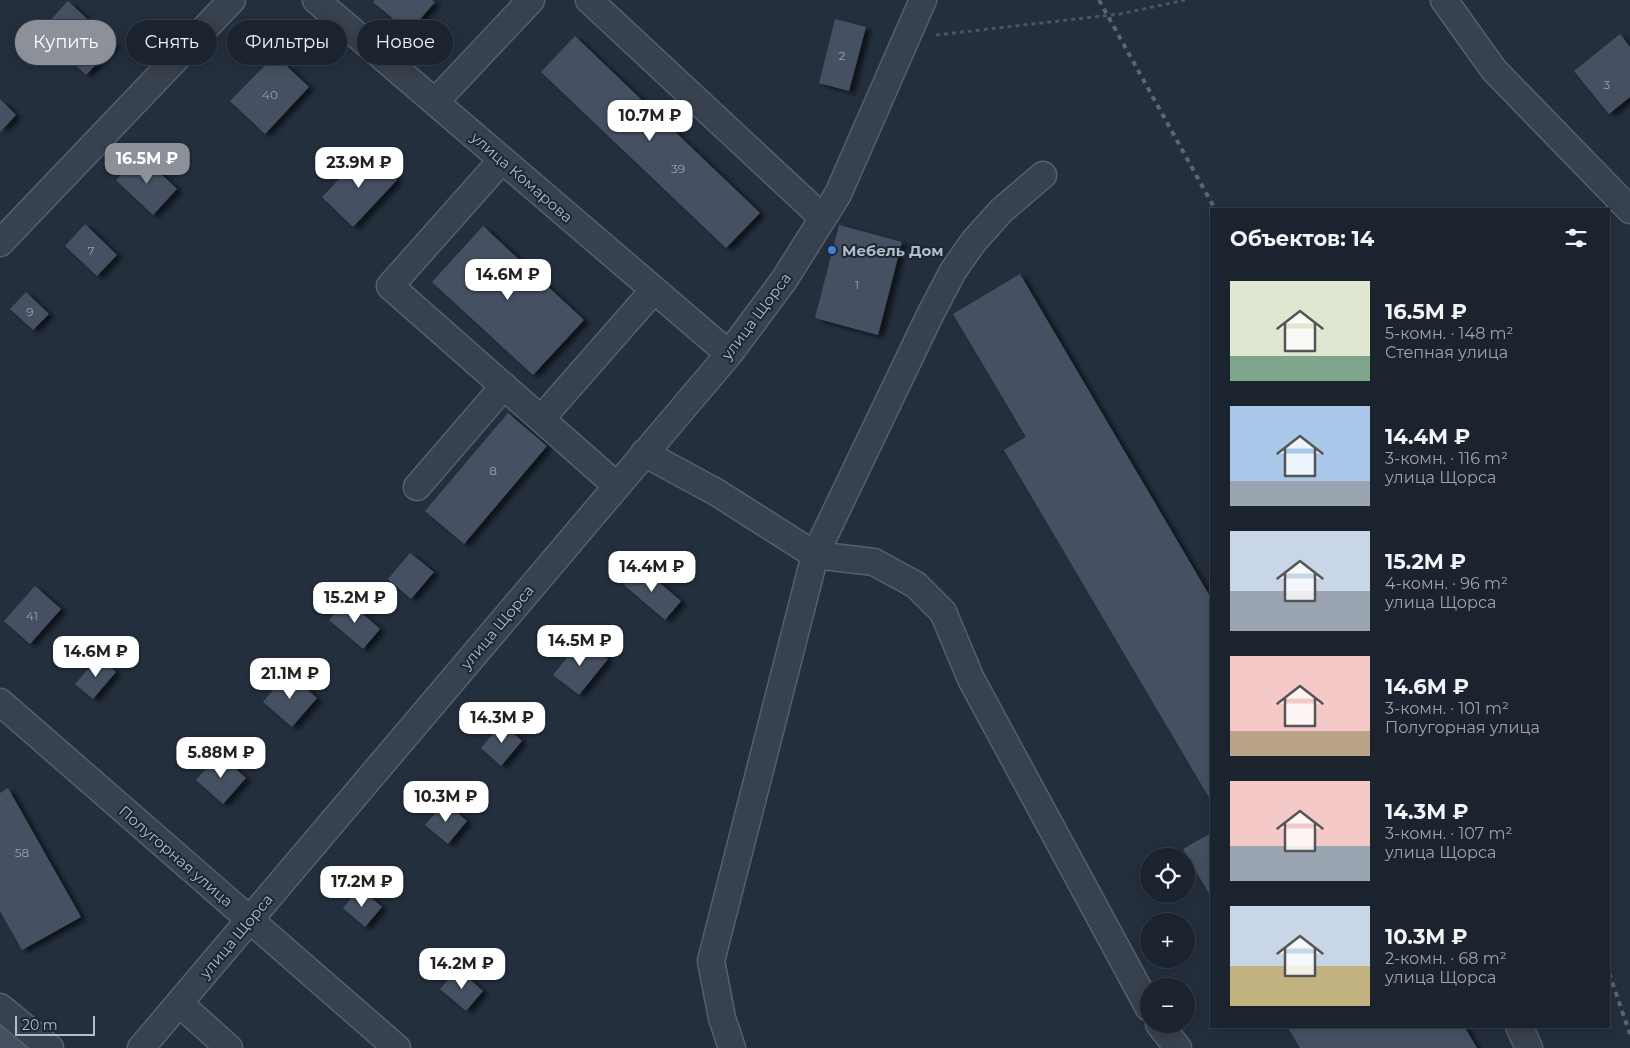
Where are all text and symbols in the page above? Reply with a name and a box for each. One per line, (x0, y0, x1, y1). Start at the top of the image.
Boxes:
chip: Купить (15, 20, 116, 65)
chip: Снять (126, 20, 217, 65)
chip: Фильтры (227, 20, 347, 65)
chip: Новое (357, 20, 453, 65)
house number: 2 (839, 48, 846, 63)
house number: 3 (1604, 77, 1611, 92)
house number: 40 (262, 87, 278, 102)
pin: 10.7M ₽ (604, 100, 696, 142)
text: 10.7M ₽ (619, 106, 682, 125)
street label: улица Комарова (466, 127, 577, 226)
pin: 16.5M ₽ (101, 142, 193, 185)
pin: 23.9M ₽ (313, 146, 405, 189)
text: 16.5M ₽ (116, 149, 178, 168)
text: 23.9M ₽ (326, 153, 392, 172)
house number: 39 (671, 161, 685, 176)
icon: filters (1562, 224, 1590, 252)
text: Объектов: 14 (1230, 226, 1374, 251)
place label: Мебель Дом (842, 241, 943, 260)
house number: 7 (87, 243, 95, 258)
marker: Мебель Дом (826, 244, 838, 256)
pin: 14.6M ₽ (462, 258, 554, 301)
text: 14.6M ₽ (476, 265, 540, 284)
street label: улица Щорса (716, 269, 795, 364)
house number: 1 (855, 277, 859, 292)
text: 16.5M ₽ (1385, 299, 1467, 324)
icon: home (1270, 301, 1330, 361)
house number: 9 (26, 304, 34, 319)
text: 5-комн. · 148 m² (1385, 324, 1513, 343)
text: Степная улица (1385, 343, 1508, 362)
text: 14.4M ₽ (1385, 424, 1470, 449)
icon: home (1270, 426, 1330, 486)
text: 3-комн. · 116 m² (1385, 449, 1508, 468)
house number: 8 (489, 463, 497, 478)
text: улица Щорса (1385, 468, 1496, 487)
text: 15.2M ₽ (1385, 549, 1466, 574)
pin: 14.4M ₽ (606, 550, 698, 593)
icon: home (1270, 551, 1330, 611)
text: 14.4M ₽ (619, 557, 685, 576)
text: 4-комн. · 96 m² (1385, 574, 1508, 593)
street label: улица Щорса (456, 581, 538, 674)
pin: 15.2M ₽ (309, 582, 401, 624)
text: 15.2M ₽ (324, 588, 386, 607)
text: улица Щорса (1385, 593, 1496, 612)
house number: 41 (26, 608, 38, 623)
pin: 14.5M ₽ (534, 624, 626, 667)
text: 14.5M ₽ (548, 631, 612, 650)
pin: 14.6M ₽ (50, 636, 142, 678)
text: 14.6M ₽ (64, 642, 128, 661)
pin: 21.1M ₽ (244, 658, 336, 700)
text: 21.1M ₽ (261, 664, 319, 683)
text: 14.6M ₽ (1385, 674, 1469, 699)
icon: home (1270, 676, 1330, 736)
text: 3-комн. · 101 m² (1385, 699, 1509, 718)
pin: 14.3M ₽ (456, 702, 548, 744)
text: 14.3M ₽ (470, 708, 534, 727)
text: Полугорная улица (1385, 718, 1540, 737)
pin: 5.88M ₽ (175, 736, 267, 779)
text: 5.88M ₽ (187, 743, 255, 762)
pin: 10.3M ₽ (400, 780, 492, 823)
text: 10.3M ₽ (415, 787, 477, 806)
text: 14.3M ₽ (1385, 799, 1469, 824)
street label: Полугорная улица (115, 801, 237, 911)
icon: home (1270, 801, 1330, 861)
text: 3-комн. · 107 m² (1385, 824, 1512, 843)
text: улица Щорса (1385, 843, 1496, 862)
house number: 58 (15, 845, 30, 860)
map controls (1140, 848, 1195, 1033)
button: locate (1140, 848, 1195, 903)
pin: 17.2M ₽ (316, 866, 408, 908)
text: 17.2M ₽ (331, 872, 393, 891)
street label: улица Щорса (195, 890, 277, 983)
button: + (1140, 913, 1195, 968)
text: 10.3M ₽ (1385, 924, 1468, 949)
icon: home (1270, 926, 1330, 986)
pin: 14.2M ₽ (416, 948, 508, 990)
text: 2-комн. · 68 m² (1385, 949, 1507, 968)
text: 14.2M ₽ (430, 954, 494, 973)
text: улица Щорса (1385, 968, 1496, 987)
button: − (1140, 978, 1195, 1033)
scale bar (15, 1013, 95, 1036)
text: 20 m (22, 1016, 58, 1034)

